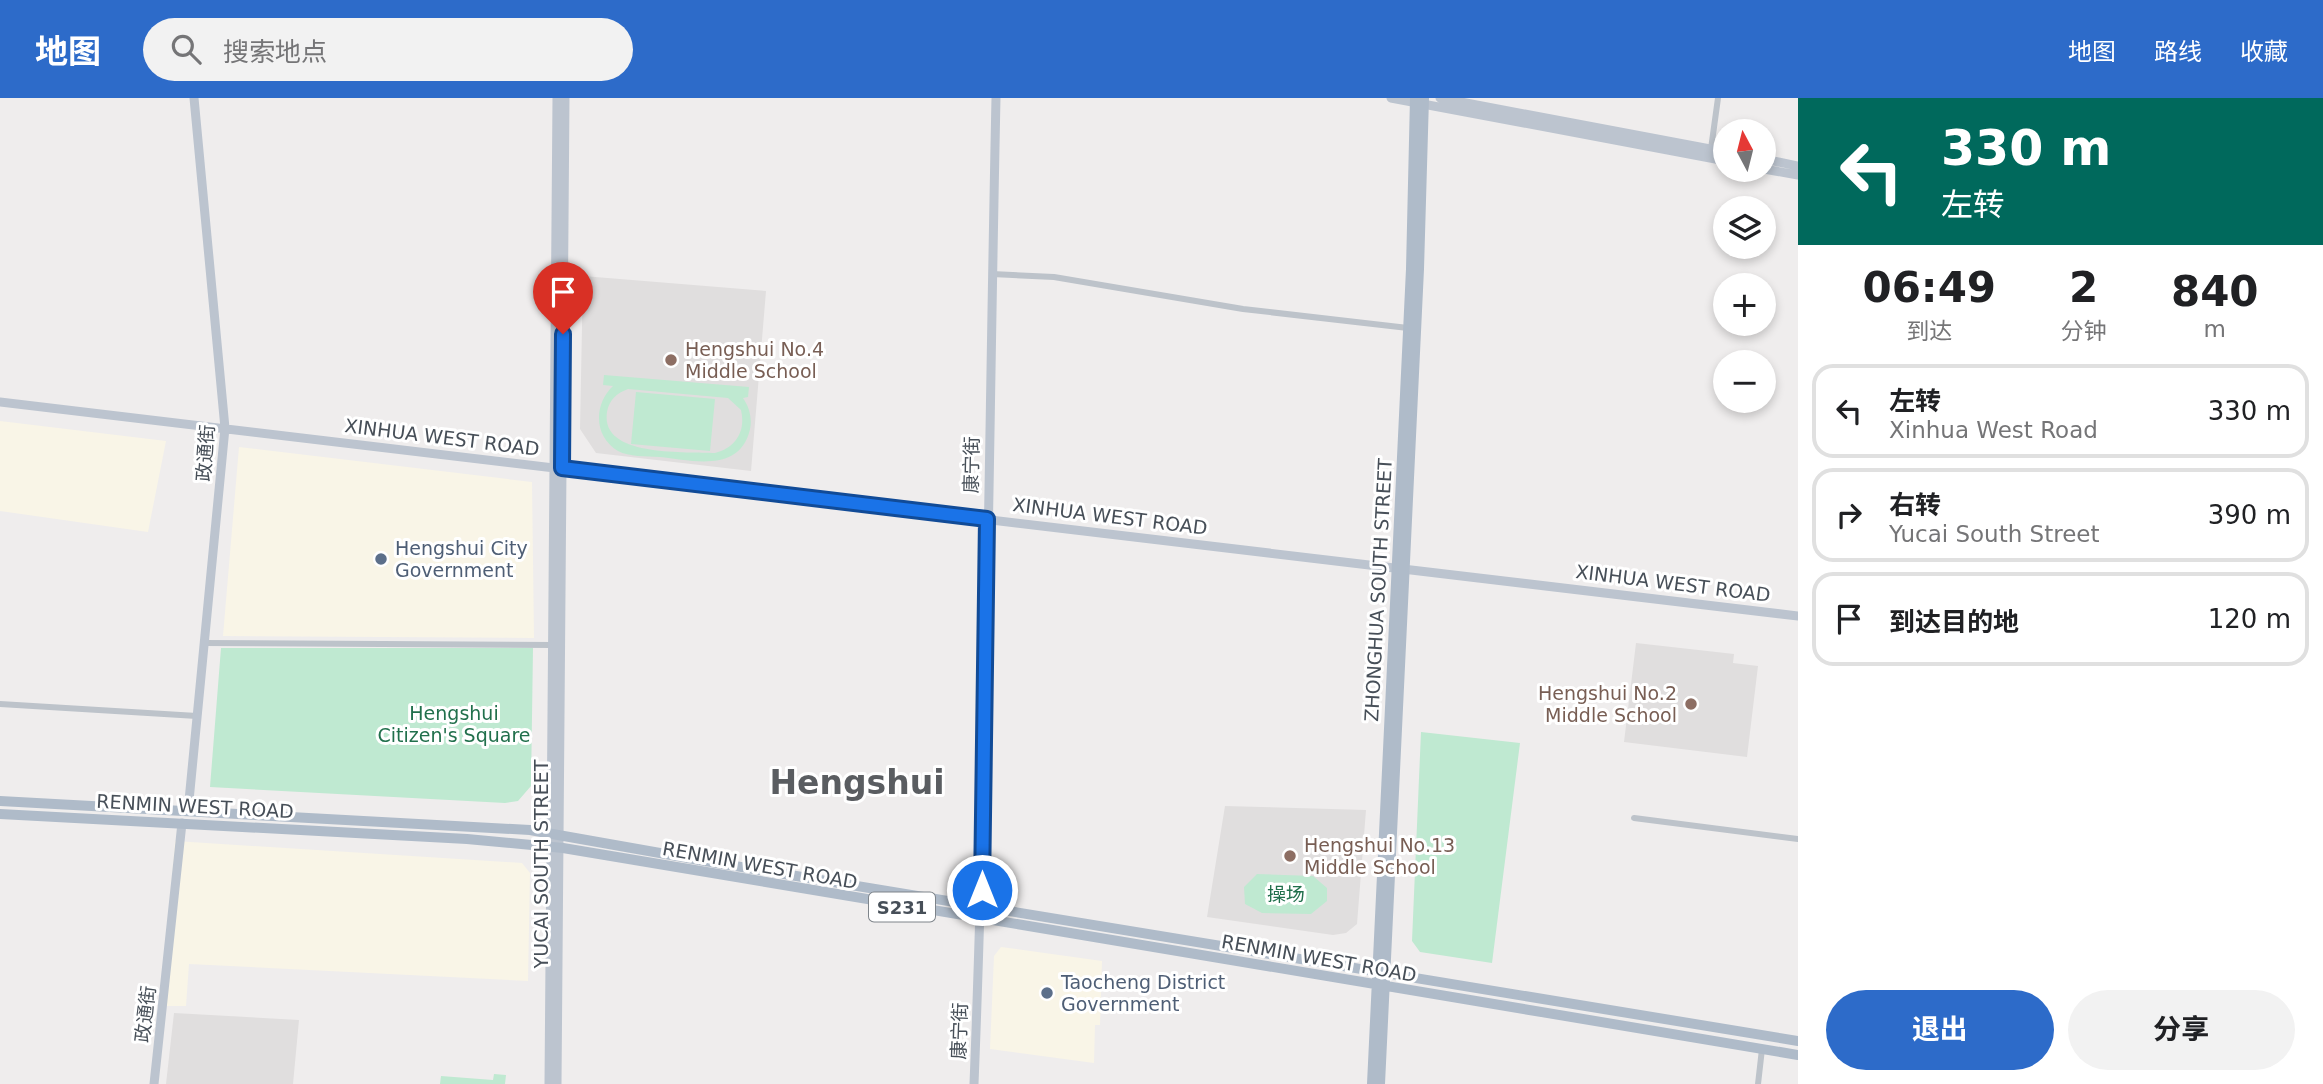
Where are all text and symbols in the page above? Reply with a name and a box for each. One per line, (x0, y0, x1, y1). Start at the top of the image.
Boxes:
search box (143, 18, 633, 81)
icon: search (167, 30, 205, 68)
text: 地图 (35, 32, 101, 71)
text: 搜索地点 (223, 37, 327, 67)
text: 地图 (2068, 38, 2116, 66)
text: 路线 (2154, 38, 2202, 66)
text: 收藏 (2240, 38, 2288, 66)
north arrow (1713, 119, 1776, 182)
map controls (1713, 119, 1776, 413)
text: 330 m (1941, 120, 2111, 177)
icon: left (1826, 126, 1917, 217)
text: 左转 (1941, 186, 2005, 224)
button: layers (1713, 196, 1776, 259)
pin (533, 262, 593, 334)
text: 06:49 (1862, 263, 1996, 312)
text: 2 (2069, 263, 2098, 312)
text: 840 (2171, 267, 2259, 316)
icon: arrive (544, 273, 582, 311)
button: + (1713, 273, 1776, 336)
text: m (2204, 316, 2226, 342)
text: 到达 (1906, 318, 1952, 344)
text: 分钟 (2061, 318, 2107, 344)
place label: Hengshui No.4 Middle School (685, 338, 824, 382)
button: − (1713, 350, 1776, 413)
marker: Hengshui No.4 Middle School (663, 352, 679, 368)
text: 左转 (1889, 386, 1941, 416)
icon: left (1830, 392, 1868, 430)
text: 330 m (2208, 396, 2291, 426)
street label: XINHUA WEST ROAD (343, 414, 541, 460)
text: Xinhua West Road (1889, 417, 2098, 443)
street label: 政通街 (192, 424, 218, 482)
street label: 康宁街 (960, 436, 982, 494)
street label: ZHONGHUA SOUTH STREET (1360, 457, 1396, 722)
text: 右转 (1889, 490, 1941, 520)
street label: XINHUA WEST ROAD (1011, 493, 1209, 539)
icon: right (1830, 496, 1868, 534)
text: 390 m (2208, 500, 2291, 530)
text: Yucai South Street (1889, 521, 2099, 547)
place label: Hengshui City Government (395, 537, 528, 581)
marker: Hengshui City Government (373, 551, 389, 567)
street label: XINHUA WEST ROAD (1574, 560, 1772, 606)
icon: arrive (1830, 600, 1868, 638)
text: 120 m (2208, 604, 2291, 634)
text: 到达目的地 (1889, 607, 2019, 637)
place label: Hengshui No.2 Middle School (1538, 682, 1677, 726)
marker: Hengshui No.2 Middle School (1683, 696, 1699, 712)
park label: Hengshui Citizen's Square (377, 702, 531, 746)
street label: YUCAI SOUTH STREET (530, 759, 552, 969)
district label: Hengshui (769, 763, 945, 802)
street label: RENMIN WEST ROAD (96, 790, 294, 822)
place label: Hengshui No.13 Middle School (1304, 834, 1455, 878)
street label: RENMIN WEST ROAD (661, 837, 859, 893)
marker: Hengshui No.13 Middle School (1282, 848, 1298, 864)
position arrow (945, 853, 1019, 927)
park label: 操场 (1267, 883, 1305, 905)
road number: S231 (869, 892, 935, 922)
street label: RENMIN WEST ROAD (1220, 930, 1418, 986)
place label: Taocheng District Government (1060, 971, 1225, 1015)
street label: 政通街 (131, 984, 159, 1044)
marker: Taocheng District Government (1039, 985, 1055, 1001)
button: 退出 (1826, 990, 2054, 1070)
button: 分享 (2068, 990, 2295, 1070)
street label: 康宁街 (947, 1002, 971, 1060)

